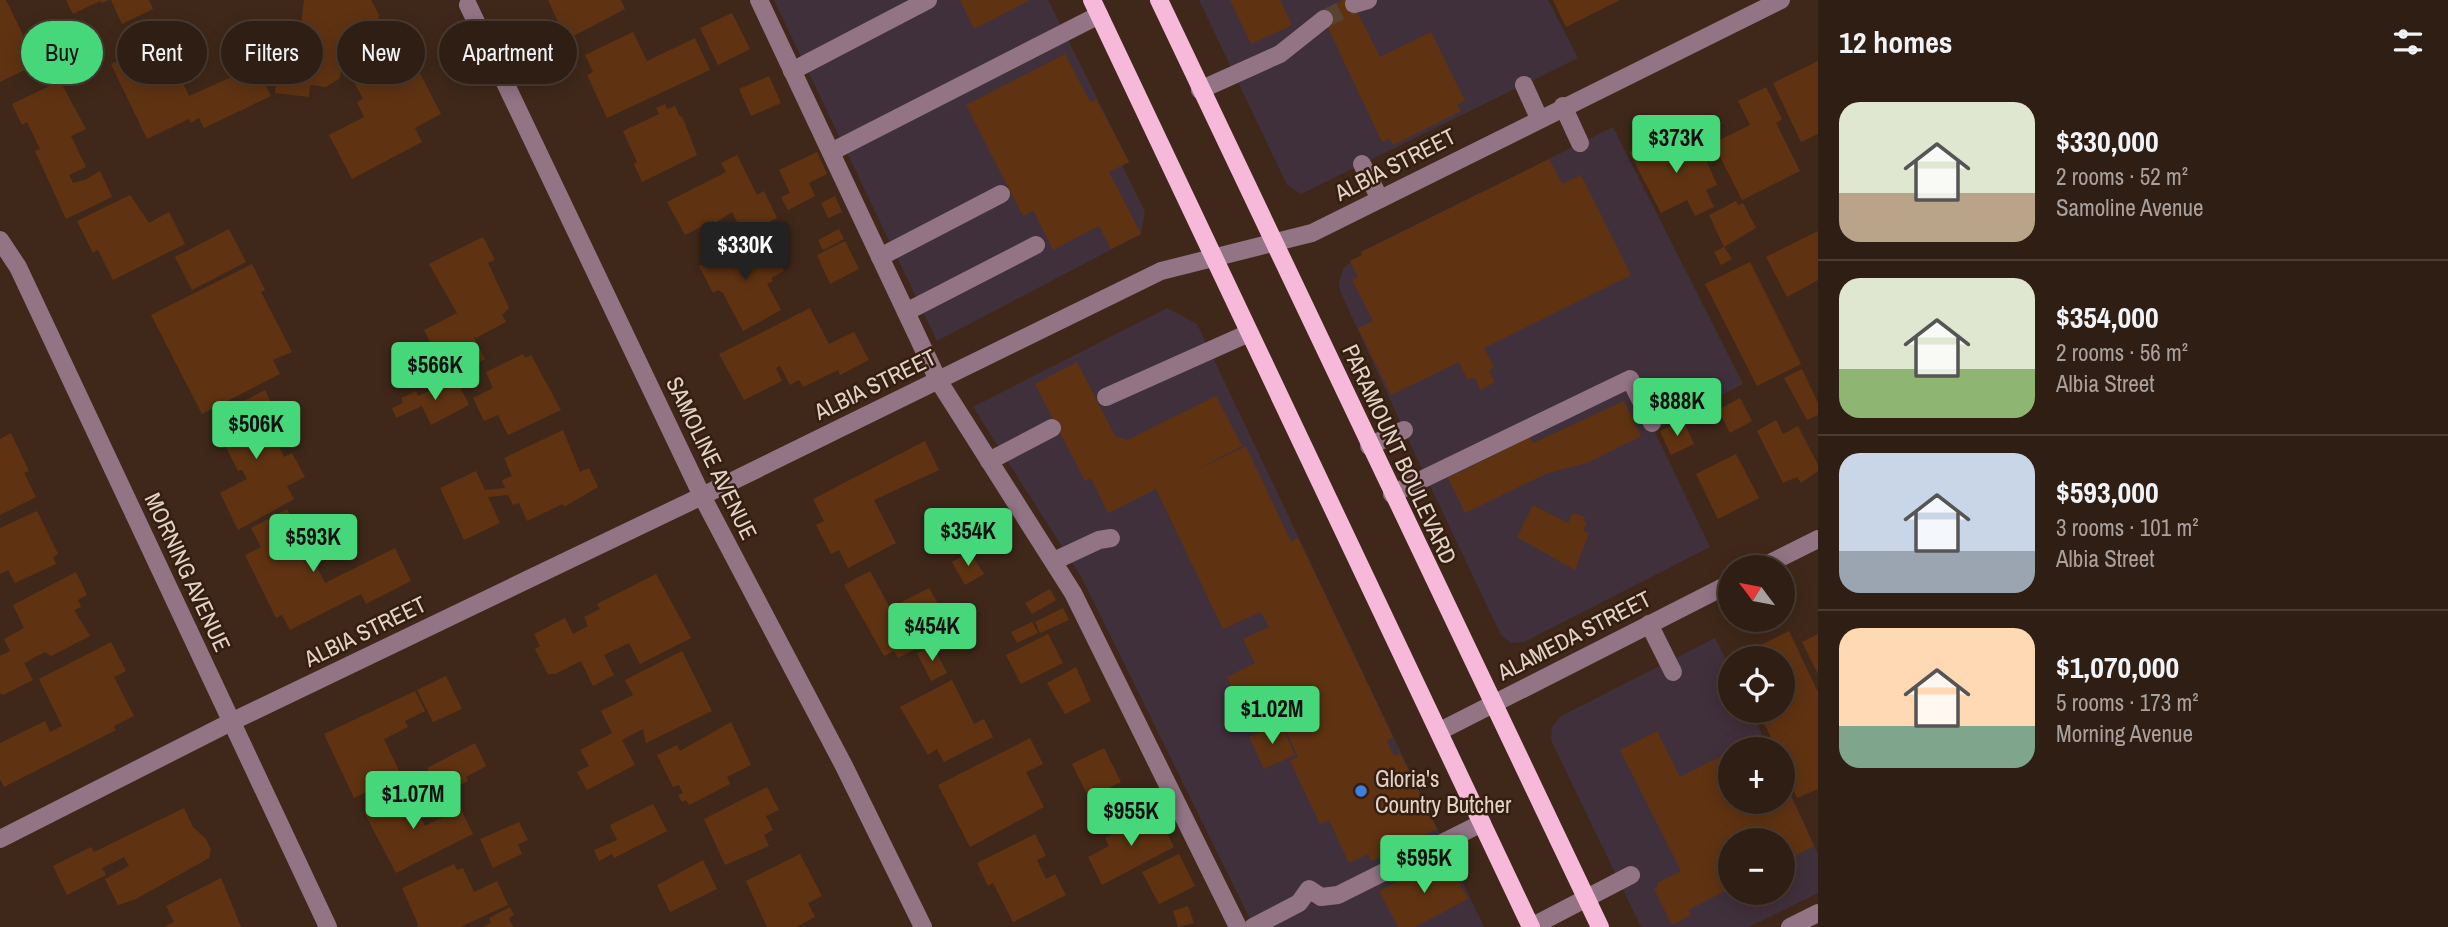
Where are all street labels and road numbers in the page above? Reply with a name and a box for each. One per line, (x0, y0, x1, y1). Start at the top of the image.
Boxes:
street label: ALBIA STREET (1328, 120, 1461, 208)
street label: PARAMOUNT BOULEVARD (1335, 339, 1465, 569)
street label: ALBIA STREET (808, 341, 942, 427)
street label: SAMOLINE AVENUE (659, 371, 765, 545)
street label: MORNING AVENUE (138, 488, 238, 656)
street label: ALAMEDA STREET (1491, 583, 1657, 688)
street label: ALBIA STREET (298, 588, 432, 674)

